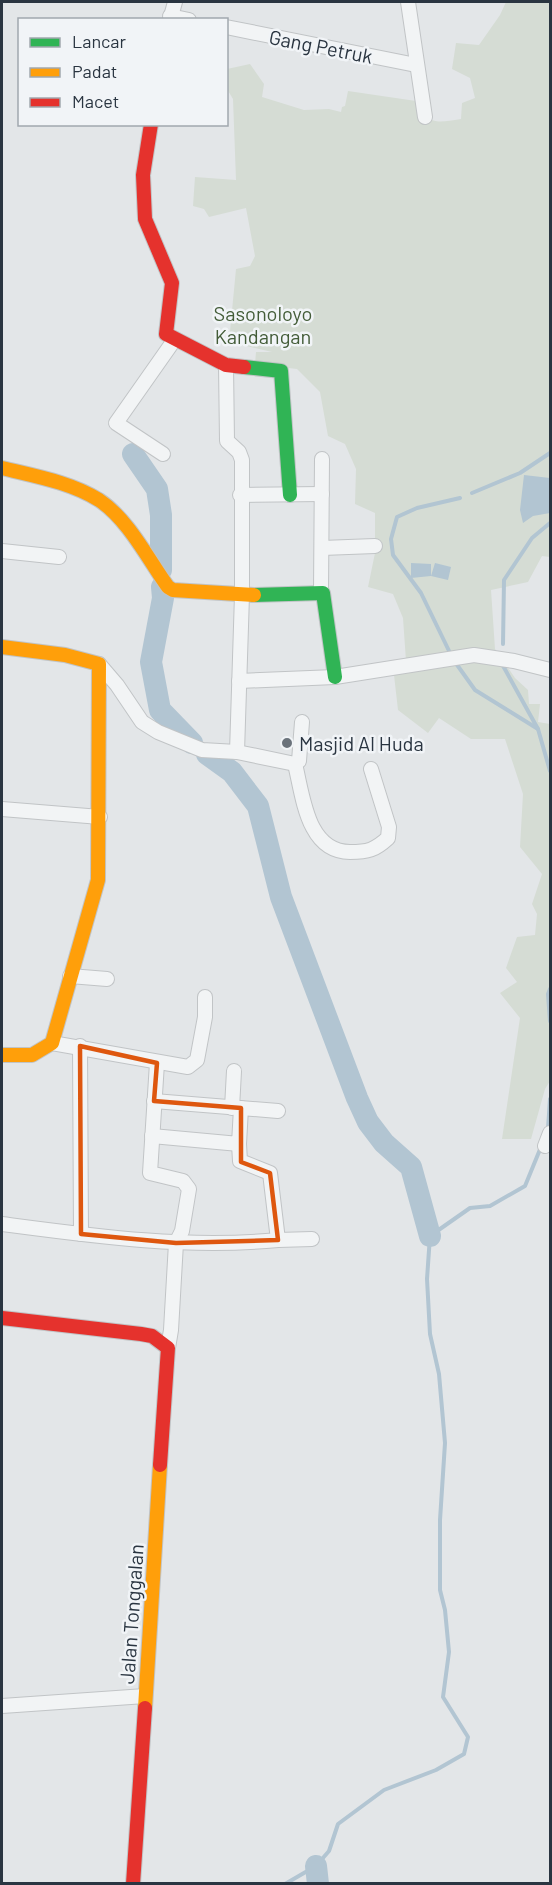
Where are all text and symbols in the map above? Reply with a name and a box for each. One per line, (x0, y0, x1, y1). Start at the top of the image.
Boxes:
legend (18, 18, 228, 126)
street label: Gang Petruk (267, 24, 375, 68)
text: Lancar (72, 30, 127, 52)
text: Padat (72, 60, 117, 82)
text: Macet (72, 90, 119, 112)
park label: Sasonoloyo Kandangan (214, 301, 312, 348)
place label: Masjid Al Huda (299, 731, 424, 755)
marker: Masjid Al Huda (280, 736, 294, 750)
street label: Jalan Tonggalan (114, 1543, 148, 1685)

